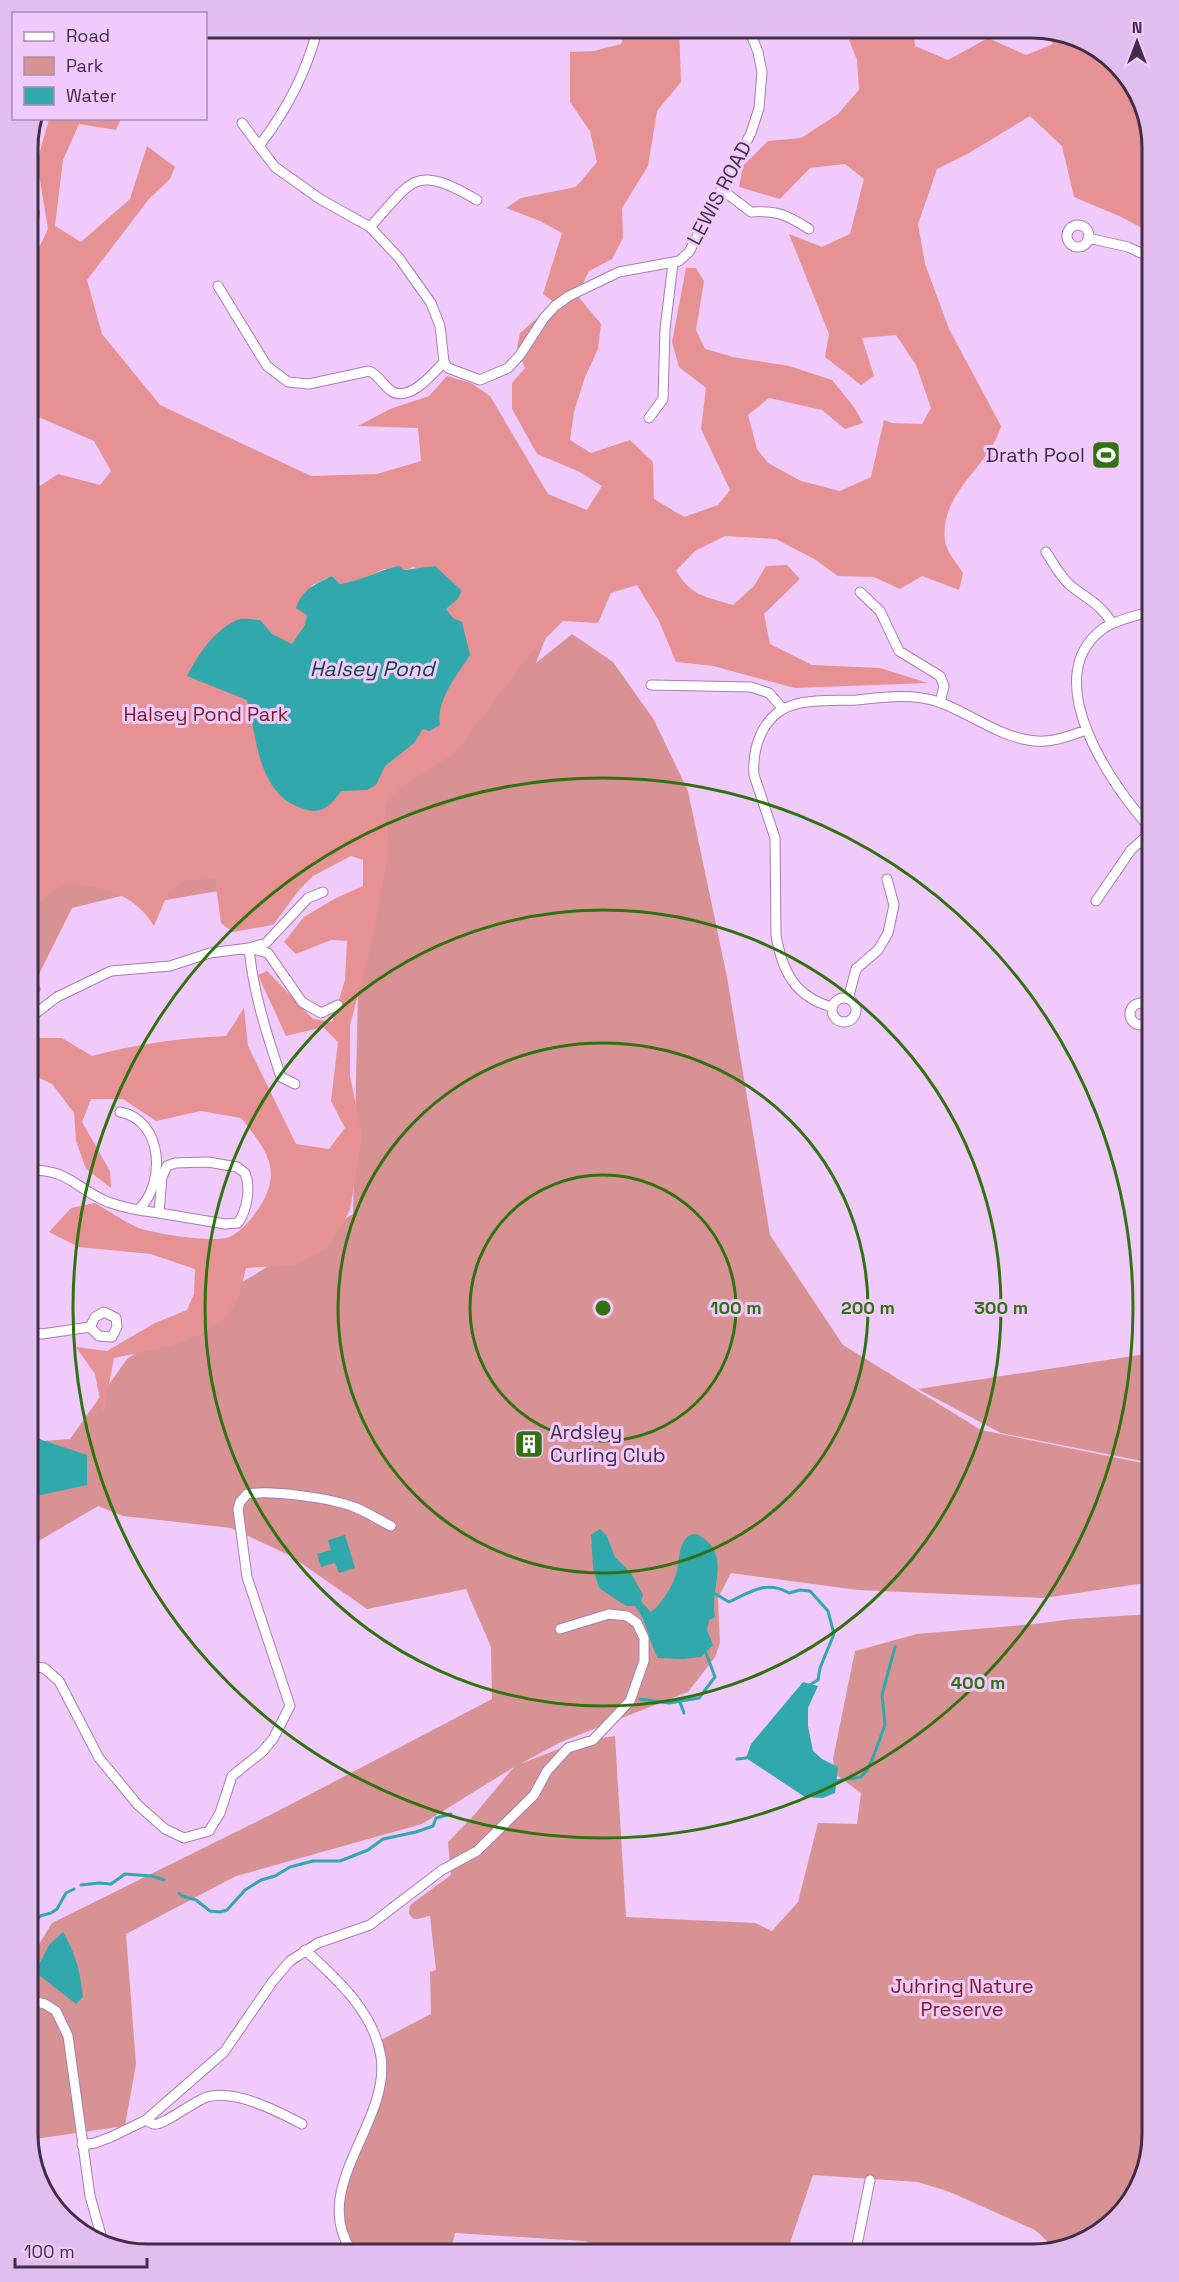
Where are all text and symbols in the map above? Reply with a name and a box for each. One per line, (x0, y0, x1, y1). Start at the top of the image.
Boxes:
legend (12, 12, 207, 120)
north arrow (1107, 12, 1167, 72)
text: N (1132, 17, 1142, 38)
text: Road (66, 24, 110, 47)
text: Park (66, 54, 104, 77)
text: Water (66, 84, 117, 107)
street label: LEWIS ROAD (681, 137, 757, 249)
sports icon: Drath Pool (1090, 439, 1122, 471)
place label: Drath Pool (986, 442, 1085, 468)
water label: Halsey Pond (310, 655, 437, 682)
park label: Halsey Pond Park (123, 701, 289, 727)
text: 100 m (710, 1296, 762, 1319)
text: 200 m (841, 1296, 895, 1319)
text: 300 m (974, 1296, 1028, 1319)
centre of rings (593, 1298, 613, 1318)
place label: Ardsley Curling Club (550, 1419, 666, 1468)
building icon: Ardsley Curling Club (513, 1428, 545, 1460)
text: 400 m (951, 1671, 1005, 1694)
park label: Juhring Nature Preserve (890, 1973, 1034, 2022)
scale bar (15, 2231, 147, 2269)
text: 100 m (24, 2240, 75, 2263)

